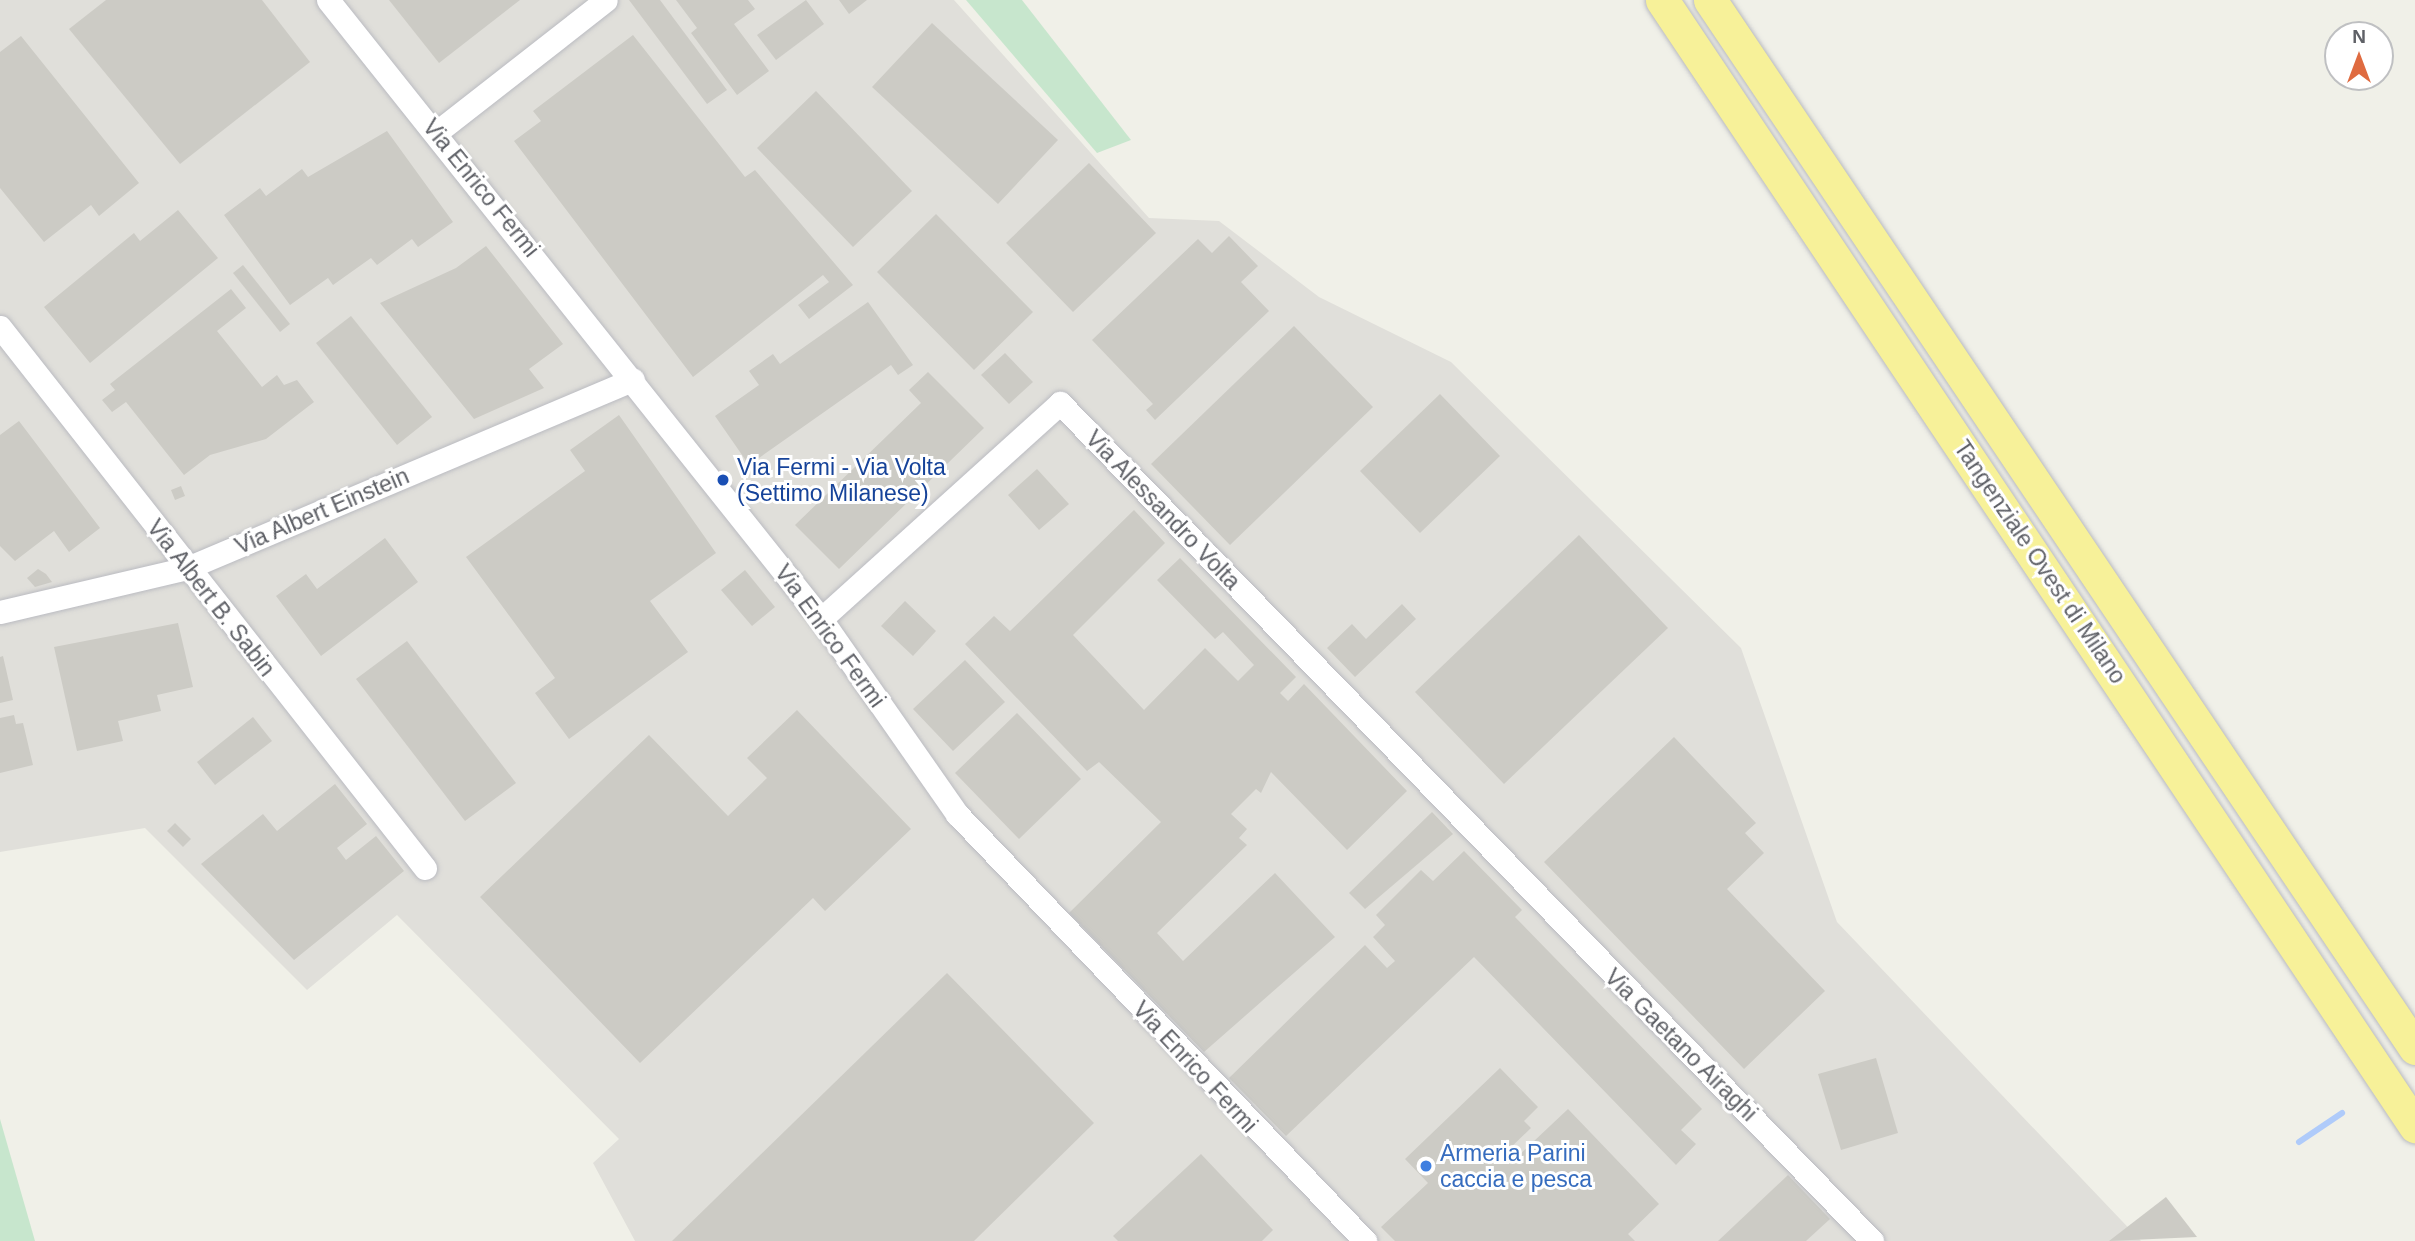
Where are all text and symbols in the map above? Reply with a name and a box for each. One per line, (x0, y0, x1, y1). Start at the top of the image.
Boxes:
north arrow (2324, 21, 2394, 91)
text: N (2352, 26, 2366, 47)
street label: Via Enrico Fermi (417, 113, 545, 263)
street label: Via Alessandro Volta (1079, 424, 1247, 596)
street label: Tangenziale Ovest di Milano (1948, 435, 2132, 689)
place label: Via Fermi - Via Volta (Settimo Milanese) (737, 453, 946, 507)
street label: Via Albert Einstein (230, 462, 414, 560)
marker: Via Fermi - Via Volta (Settimo Milanese) (715, 472, 731, 488)
street label: Via Albert B. Sabin (141, 514, 281, 682)
street label: Via Enrico Fermi (769, 559, 891, 713)
street label: Via Gaetano Airaghi (1599, 963, 1763, 1127)
street label: Via Enrico Fermi (1127, 996, 1263, 1138)
place label: Armeria Parini caccia e pesca (1440, 1139, 1592, 1193)
marker: Armeria Parini caccia e pesca (1418, 1158, 1434, 1174)

